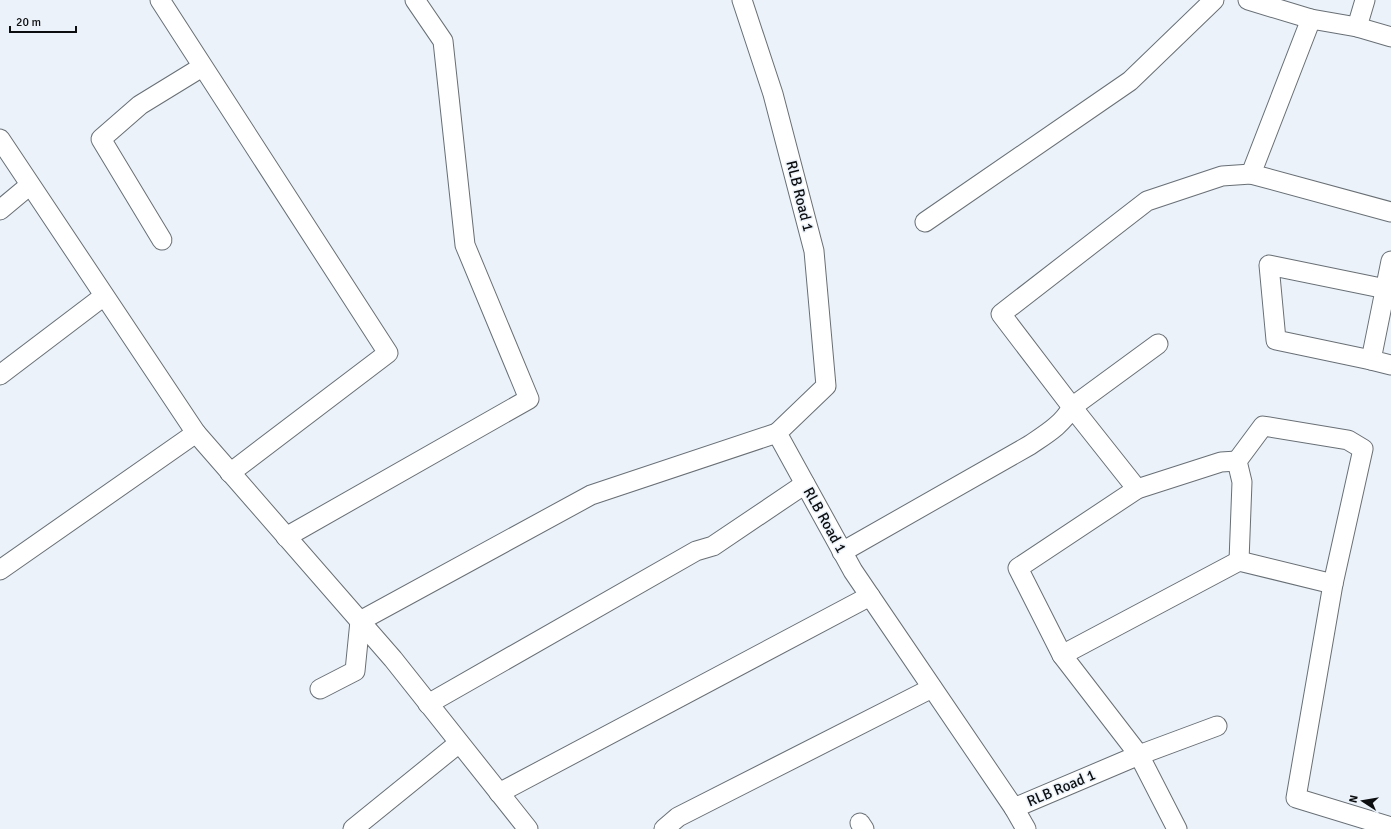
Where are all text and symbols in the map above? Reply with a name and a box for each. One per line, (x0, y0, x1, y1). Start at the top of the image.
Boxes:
scale bar (10, 8, 76, 34)
text: 20 m (16, 15, 41, 30)
street label: RLB Road 1 (782, 159, 818, 233)
street label: RLB Road 1 (800, 484, 850, 556)
street label: RLB Road 1 (1024, 766, 1098, 810)
north arrow (1343, 781, 1383, 821)
text: N (1347, 794, 1361, 804)

